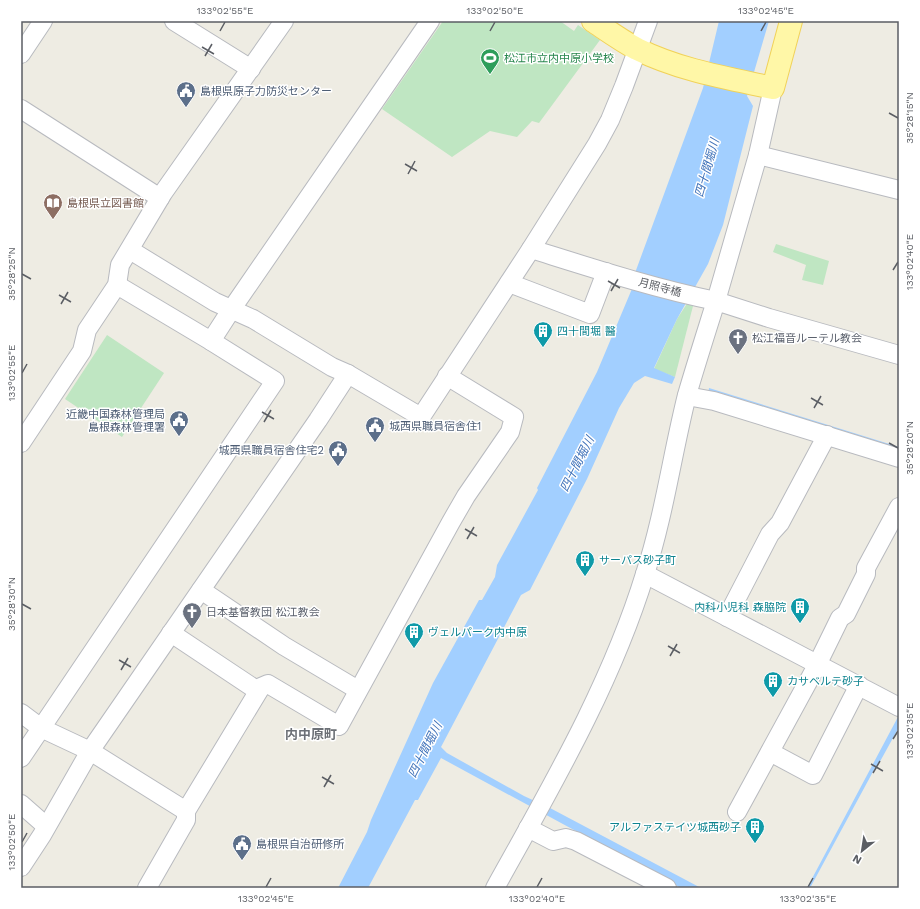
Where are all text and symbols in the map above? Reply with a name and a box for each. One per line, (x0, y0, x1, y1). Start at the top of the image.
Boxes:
text: 133°02'55"E (197, 5, 253, 16)
text: 133°02'50"E (467, 5, 524, 16)
text: 133°02'45"E (738, 5, 794, 16)
sports icon: 松江市立内中原小学校 (479, 47, 501, 75)
place label: 松江市立内中原小学校 (504, 52, 614, 65)
public building icon: 島根県原子力防災センター (175, 80, 197, 108)
place label: 島根県原子力防災センター (200, 85, 332, 98)
text: 35°28'15"N (904, 92, 915, 144)
water label: 四十間堀川 (692, 135, 723, 199)
library icon: 島根県立図書館 (42, 192, 64, 220)
place label: 島根県立図書館 (67, 197, 144, 210)
text: 133°02'40"E (904, 234, 915, 290)
text: 35°28'25"N (6, 247, 17, 301)
street label: 月照寺橋 (637, 276, 683, 299)
building icon: 四十間堀 醫 (532, 320, 554, 348)
place label: 四十間堀 醫 (557, 325, 616, 338)
church icon: 松江福音ルーテル教会 (727, 327, 749, 355)
place label: 松江福音ルーテル教会 (752, 332, 862, 345)
text: 133°02'55"E (6, 345, 17, 401)
place label: 近畿中国森林管理局 島根森林管理署 (66, 408, 165, 434)
public building icon: 近畿中国森林管理局 島根森林管理署 (168, 409, 190, 437)
public building icon: 城西県職員宿舎住1 (364, 415, 386, 443)
place label: 城西県職員宿舎住1 (389, 420, 481, 433)
text: 35°28'20"N (904, 421, 915, 475)
water label: 四十間堀川 (557, 432, 598, 494)
public building icon: 城西県職員宿舎住宅2 (327, 439, 349, 467)
place label: 城西県職員宿舎住宅2 (219, 444, 324, 457)
building icon: サーパス砂子町 (574, 549, 596, 577)
place label: サーパス砂子町 (599, 554, 676, 567)
text: 35°28'30"N (6, 577, 17, 631)
building icon: 内科小児科 森脇院 (789, 596, 811, 624)
church icon: 日本基督教団 松江教会 (181, 601, 203, 629)
place label: 内科小児科 森脇院 (694, 601, 786, 614)
place label: 日本基督教団 松江教会 (206, 606, 320, 619)
building icon: ヴェルパーク内中原 (403, 621, 425, 649)
place label: ヴェルパーク内中原 (428, 626, 527, 639)
building icon: カサベルテ砂子 (762, 670, 784, 698)
place label: カサベルテ砂子 (787, 675, 864, 688)
text: 133°02'35"E (904, 703, 915, 759)
water label: 四十間堀川 (405, 718, 446, 780)
district label: 内中原町 (285, 727, 337, 742)
text: 133°02'50"E (6, 814, 17, 871)
building icon: アルファステイツ城西砂子 (744, 816, 766, 844)
place label: アルファステイツ城西砂子 (609, 821, 741, 834)
north arrow (842, 831, 882, 871)
public building icon: 島根県自治研修所 (231, 833, 253, 861)
place label: 島根県自治研修所 (256, 838, 345, 851)
text: N (850, 852, 864, 867)
text: 133°02'45"E (238, 893, 294, 904)
text: 133°02'40"E (509, 893, 565, 904)
text: 133°02'35"E (780, 893, 836, 904)

